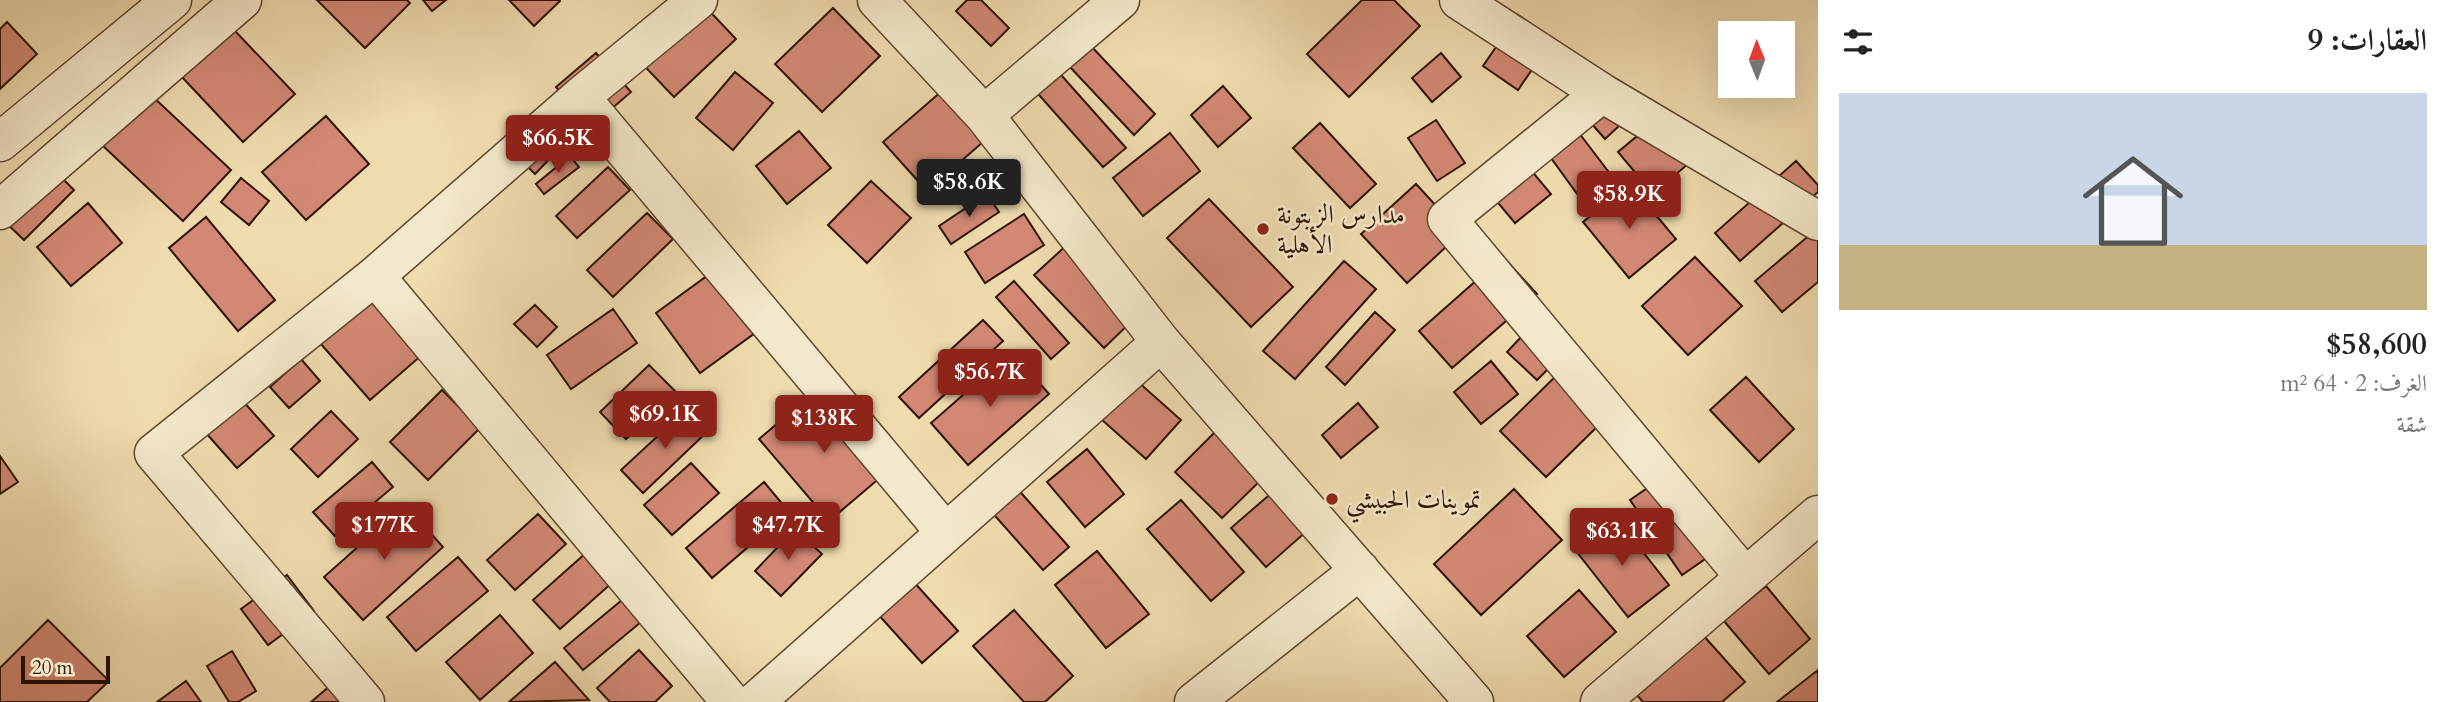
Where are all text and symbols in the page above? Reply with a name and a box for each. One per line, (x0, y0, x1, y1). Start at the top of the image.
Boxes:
text: العقارات: 9 (2308, 20, 2427, 61)
north arrow (1718, 21, 1796, 98)
map controls (1718, 21, 1795, 98)
icon: filters (1839, 23, 1877, 61)
pin: $66.5K (501, 116, 615, 175)
text: $66.5K (522, 122, 594, 153)
icon: home (2070, 138, 2196, 264)
pin: $58.6K (912, 160, 1026, 219)
text: $58.6K (933, 166, 1005, 197)
pin: $58.9K (1572, 172, 1686, 231)
text: $58.9K (1593, 178, 1665, 209)
place label: مدارس الزيتونة الأهلية (1277, 197, 1405, 262)
marker: مدارس الزيتونة الأهلية (1255, 221, 1271, 237)
text: $58,600 (2326, 324, 2427, 365)
pin: $56.7K (933, 350, 1047, 409)
text: $56.7K (954, 356, 1026, 387)
text: الغرف: 2 · 64 m² (2280, 368, 2427, 399)
pin: $69.1K (608, 392, 722, 451)
pin: $138K (775, 396, 873, 455)
text: $69.1K (629, 398, 701, 429)
text: $138K (791, 402, 857, 433)
text: شقة (2397, 409, 2427, 440)
place label: تموينات الحبيشي (1346, 482, 1481, 523)
marker: تموينات الحبيشي (1324, 491, 1340, 507)
pin: $177K (335, 503, 433, 562)
pin: $47.7K (731, 503, 845, 562)
pin: $63.1K (1565, 508, 1679, 568)
text: $177K (351, 509, 417, 540)
text: $47.7K (752, 509, 824, 540)
text: $63.1K (1586, 515, 1658, 546)
scale bar (21, 653, 110, 685)
text: 20 m (32, 655, 73, 681)

